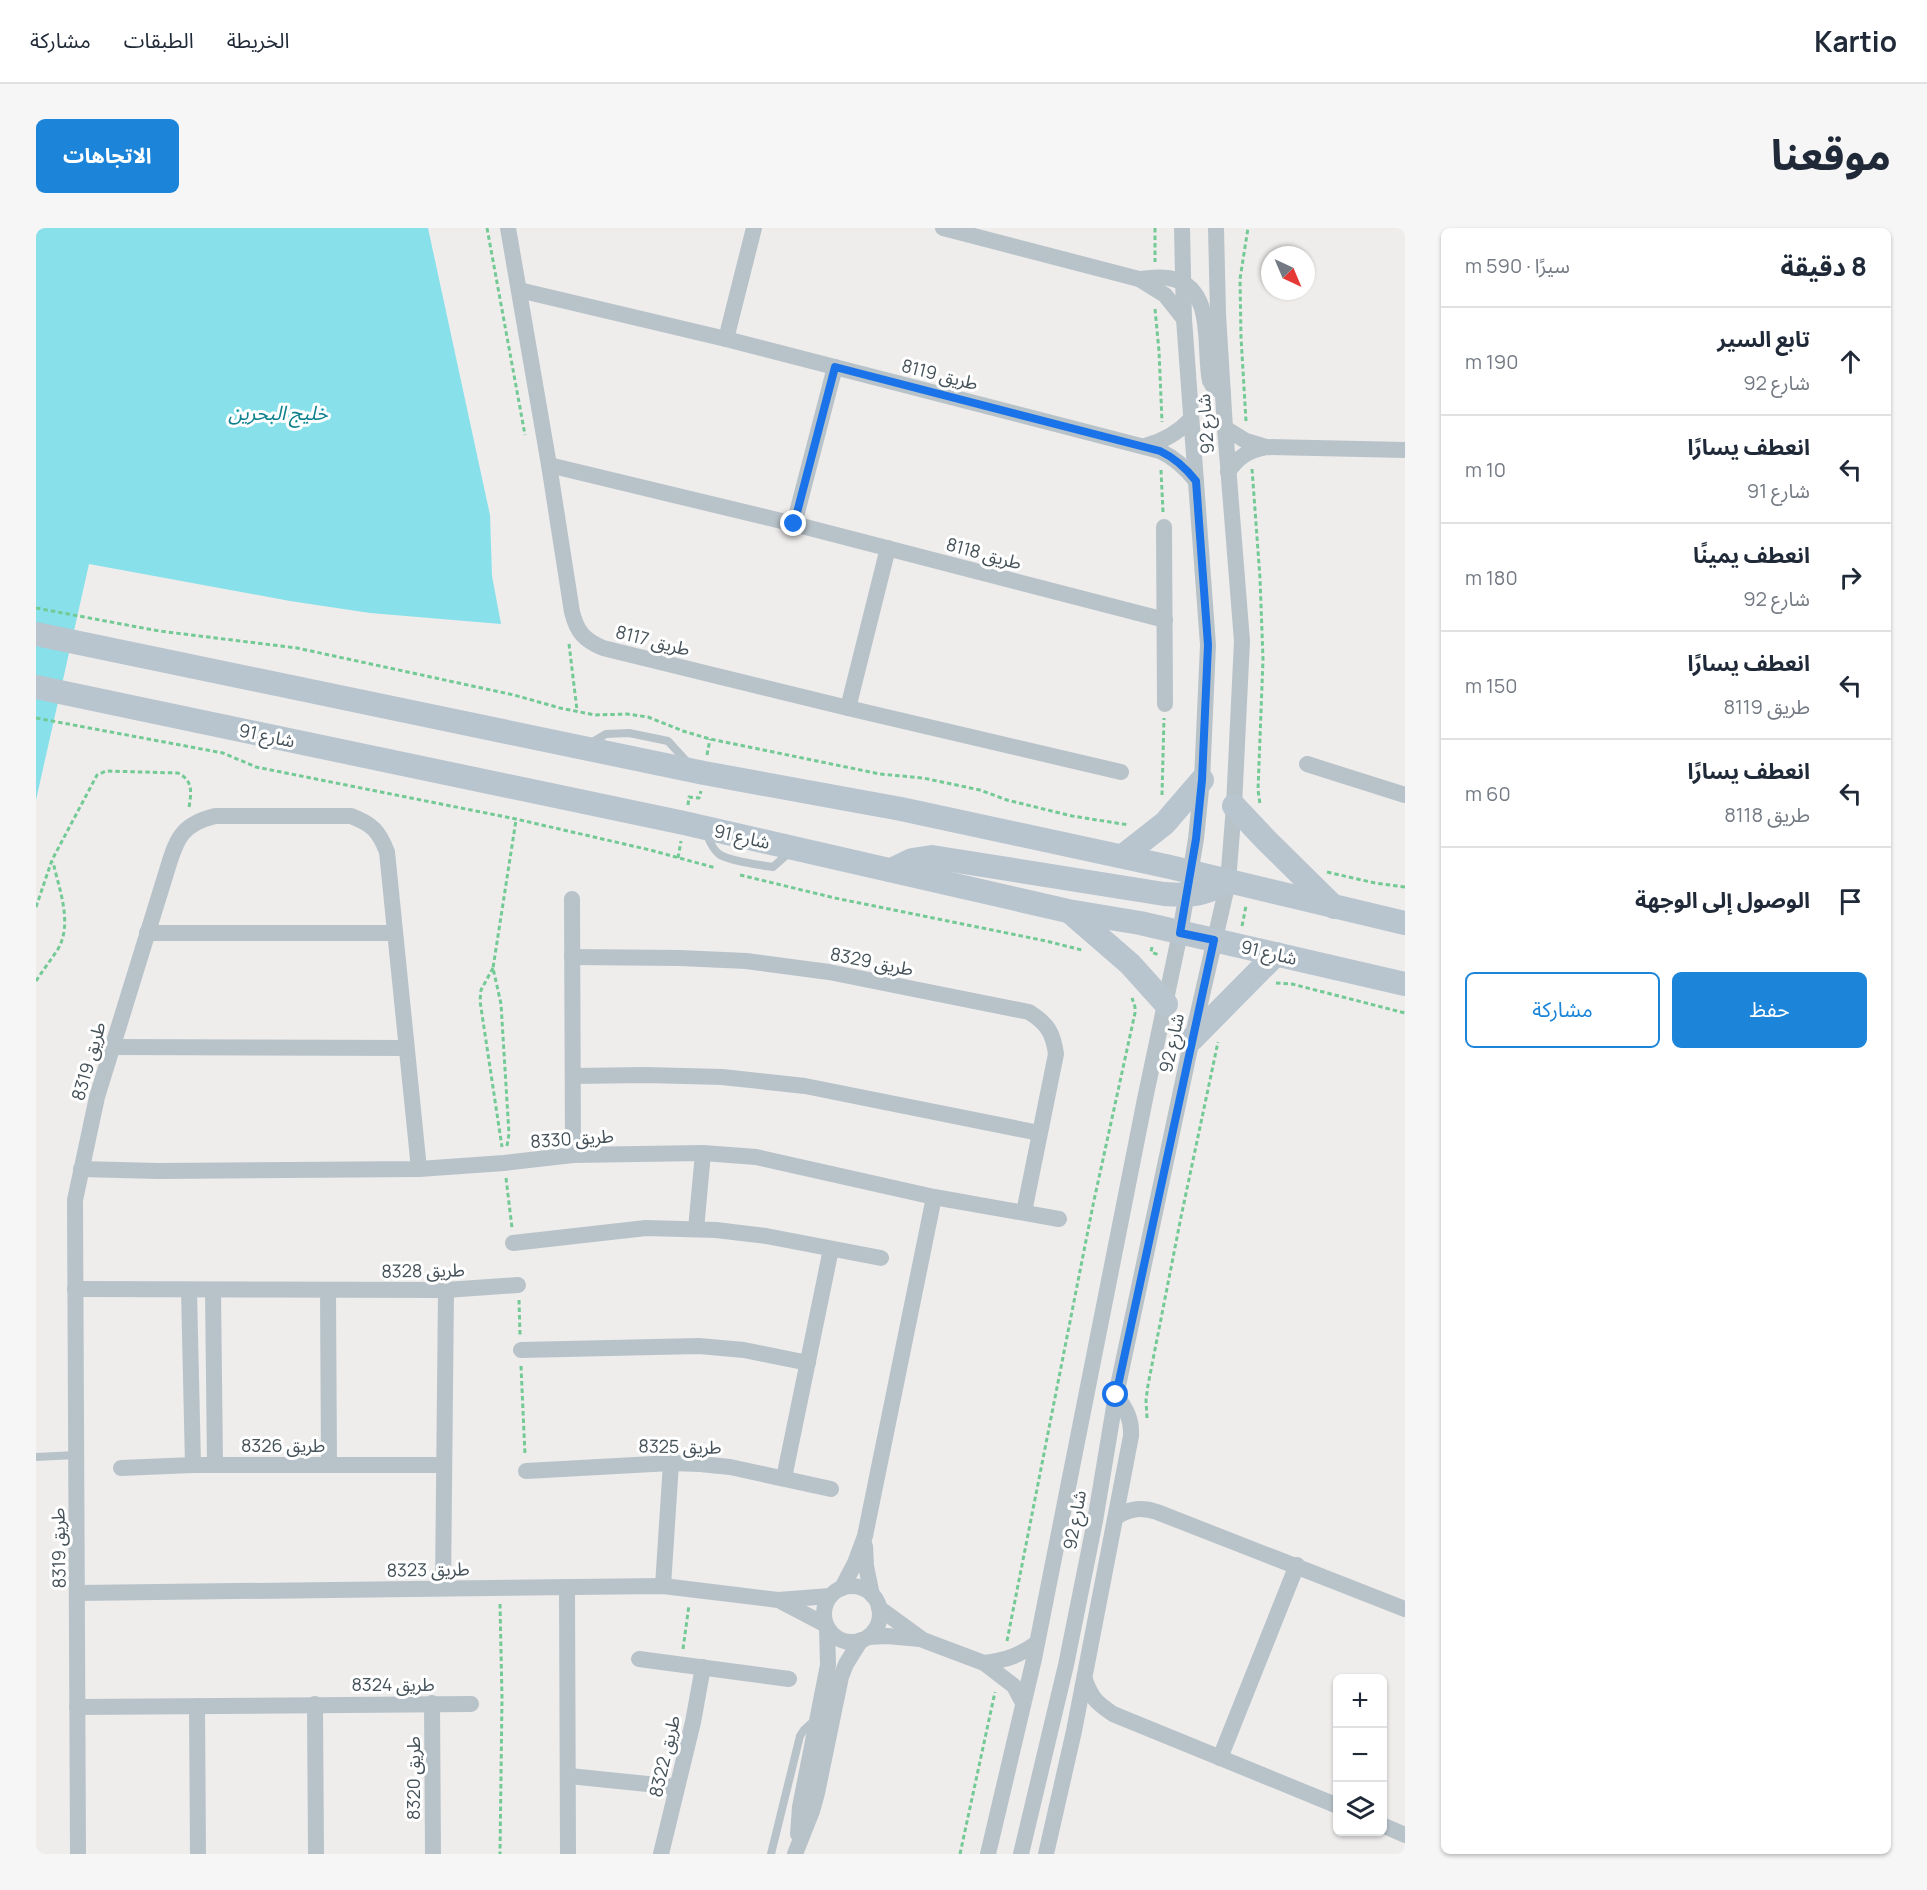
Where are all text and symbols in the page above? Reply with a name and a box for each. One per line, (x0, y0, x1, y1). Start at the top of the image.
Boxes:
text: Kartio (1814, 22, 1897, 60)
text: مشاركة (30, 26, 91, 54)
text: الطبقات (124, 26, 194, 54)
text: الخريطة (227, 26, 290, 54)
button: الاتجاهات (36, 119, 179, 193)
text: موقعنا (1771, 125, 1891, 183)
north arrow (1261, 246, 1315, 300)
text: 8 دقيقة (1780, 248, 1867, 284)
text: سيرًا · 590 m (1465, 252, 1570, 279)
text: تابع السير (1717, 324, 1810, 354)
icon: ahead (1834, 345, 1867, 378)
text: 190 m (1465, 348, 1518, 375)
street label: طريق 8119 (899, 353, 981, 395)
text: شارع 92 (1743, 369, 1810, 396)
street label: شارع 92 (1191, 393, 1222, 455)
water label: خليج البحرين (228, 399, 328, 428)
text: انعطف يسارًا (1687, 432, 1810, 462)
icon: left (1834, 453, 1867, 486)
text: 10 m (1465, 456, 1506, 483)
text: شارع 91 (1747, 477, 1810, 504)
route end (780, 510, 806, 536)
street label: طريق 8118 (944, 531, 1024, 575)
text: انعطف يمينًا (1693, 540, 1810, 570)
icon: right (1834, 561, 1867, 594)
text: 180 m (1465, 564, 1518, 591)
text: شارع 92 (1743, 585, 1810, 612)
street label: طريق 8117 (613, 619, 693, 661)
text: انعطف يسارًا (1687, 648, 1810, 678)
icon: left (1834, 669, 1867, 702)
text: 150 m (1465, 672, 1518, 699)
text: طريق 8119 (1723, 693, 1810, 720)
street label: شارع 91 (236, 717, 297, 756)
text: انعطف يسارًا (1687, 756, 1810, 786)
icon: left (1834, 777, 1867, 810)
text: 60 m (1465, 780, 1511, 807)
text: طريق 8118 (1724, 801, 1810, 828)
street label: شارع 91 (711, 818, 772, 857)
text: الوصول إلى الوجهة (1635, 885, 1810, 915)
icon: arrive (1834, 885, 1867, 918)
street label: شارع 91 (1238, 934, 1299, 973)
street label: طريق 8329 (828, 941, 916, 981)
button: مشاركة (1465, 972, 1660, 1048)
button: حفظ (1672, 972, 1867, 1048)
street label: شارع 92 (1153, 1011, 1192, 1076)
street label: طريق 8319 (65, 1019, 111, 1103)
street label: طريق 8330 (529, 1123, 615, 1153)
street label: طريق 8328 (381, 1257, 465, 1283)
route start (1102, 1381, 1128, 1407)
street label: طريق 8326 (241, 1433, 325, 1457)
street label: طريق 8325 (638, 1433, 722, 1459)
street label: شارع 92 (1057, 1488, 1094, 1552)
street label: طريق 8319 (45, 1507, 71, 1589)
street label: طريق 8323 (386, 1556, 470, 1582)
street label: طريق 8324 (351, 1672, 435, 1696)
map controls (1333, 1674, 1387, 1836)
button: + (1333, 1674, 1387, 1728)
street label: طريق 8322 (643, 1713, 685, 1799)
button: − (1333, 1728, 1387, 1782)
street label: طريق 8320 (401, 1736, 425, 1820)
button: layers (1333, 1782, 1387, 1836)

